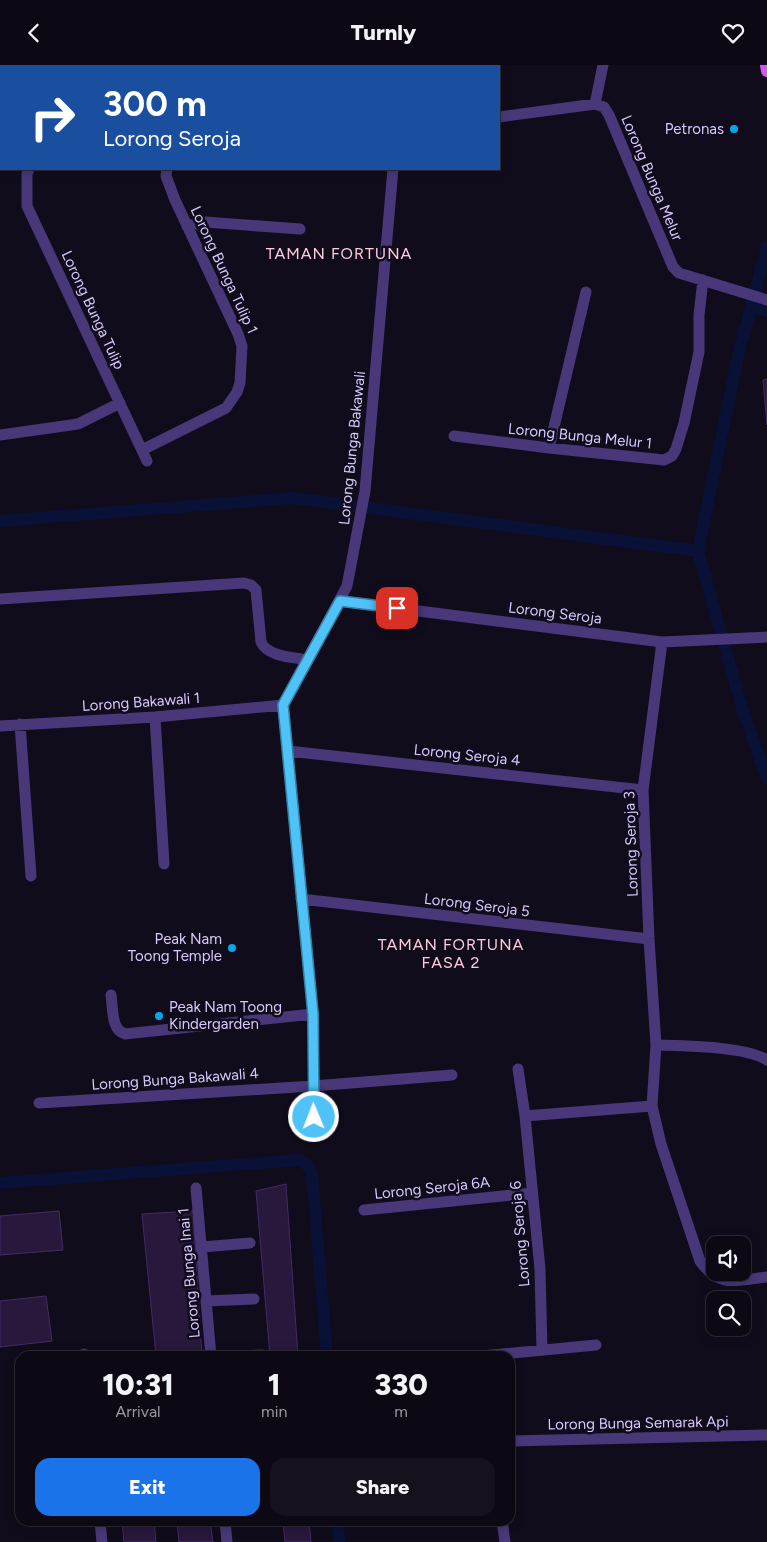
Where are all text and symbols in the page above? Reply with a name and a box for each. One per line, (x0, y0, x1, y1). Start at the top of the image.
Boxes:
icon: back (20, 19, 48, 47)
text: Turnly (351, 19, 416, 46)
icon: heart (719, 19, 747, 47)
text: 300 m (103, 83, 207, 125)
icon: right (20, 85, 85, 150)
street label: Lorong Bunga Melur (617, 112, 687, 244)
place label: Petronas (665, 120, 724, 138)
marker: Petronas (728, 123, 740, 135)
text: Lorong Seroja (103, 125, 241, 152)
street label: Lorong Bunga Tulip 1 (187, 203, 261, 337)
district label: TAMAN FORTUNA (266, 244, 412, 263)
street label: Lorong Bunga Tulip (58, 248, 128, 372)
street label: Lorong Bunga Bakawali (335, 370, 369, 526)
street label: Lorong Bunga Melur 1 (507, 419, 653, 453)
pin (376, 587, 418, 629)
icon: arrive (383, 594, 411, 622)
street label: Lorong Seroja (507, 598, 603, 628)
street label: Lorong Bakawali 1 (81, 689, 201, 715)
street label: Lorong Seroja 4 (413, 740, 521, 770)
street label: Lorong Seroja 3 (620, 791, 642, 897)
street label: Lorong Seroja 5 (423, 890, 531, 920)
place label: Peak Nam Toong Temple (128, 930, 222, 965)
district label: TAMAN FORTUNA FASA 2 (378, 935, 524, 972)
marker: Peak Nam Toong Temple (226, 942, 238, 954)
place label: Peak Nam Toong Kindergarden (169, 998, 282, 1033)
marker: Peak Nam Toong Kindergarden (153, 1010, 165, 1022)
street label: Lorong Bunga Bakawali 4 (91, 1064, 259, 1094)
position arrow (287, 1090, 339, 1142)
street label: Lorong Seroja 6A (373, 1173, 491, 1203)
street label: Lorong Seroja 6 (506, 1180, 534, 1288)
street label: Lorong Bunga Inai 1 (174, 1207, 204, 1339)
map controls (706, 1236, 751, 1336)
button: sound (706, 1236, 751, 1281)
button: search (706, 1291, 751, 1336)
text: 10:31 (102, 1366, 174, 1403)
text: 1 (268, 1366, 281, 1403)
text: 330 (375, 1366, 428, 1403)
text: Arrival (115, 1402, 161, 1421)
text: min (261, 1402, 287, 1421)
text: m (394, 1402, 408, 1421)
street label: Lorong Bunga Semarak Api (547, 1412, 729, 1434)
button: Exit (35, 1458, 260, 1516)
button: Share (270, 1458, 495, 1516)

